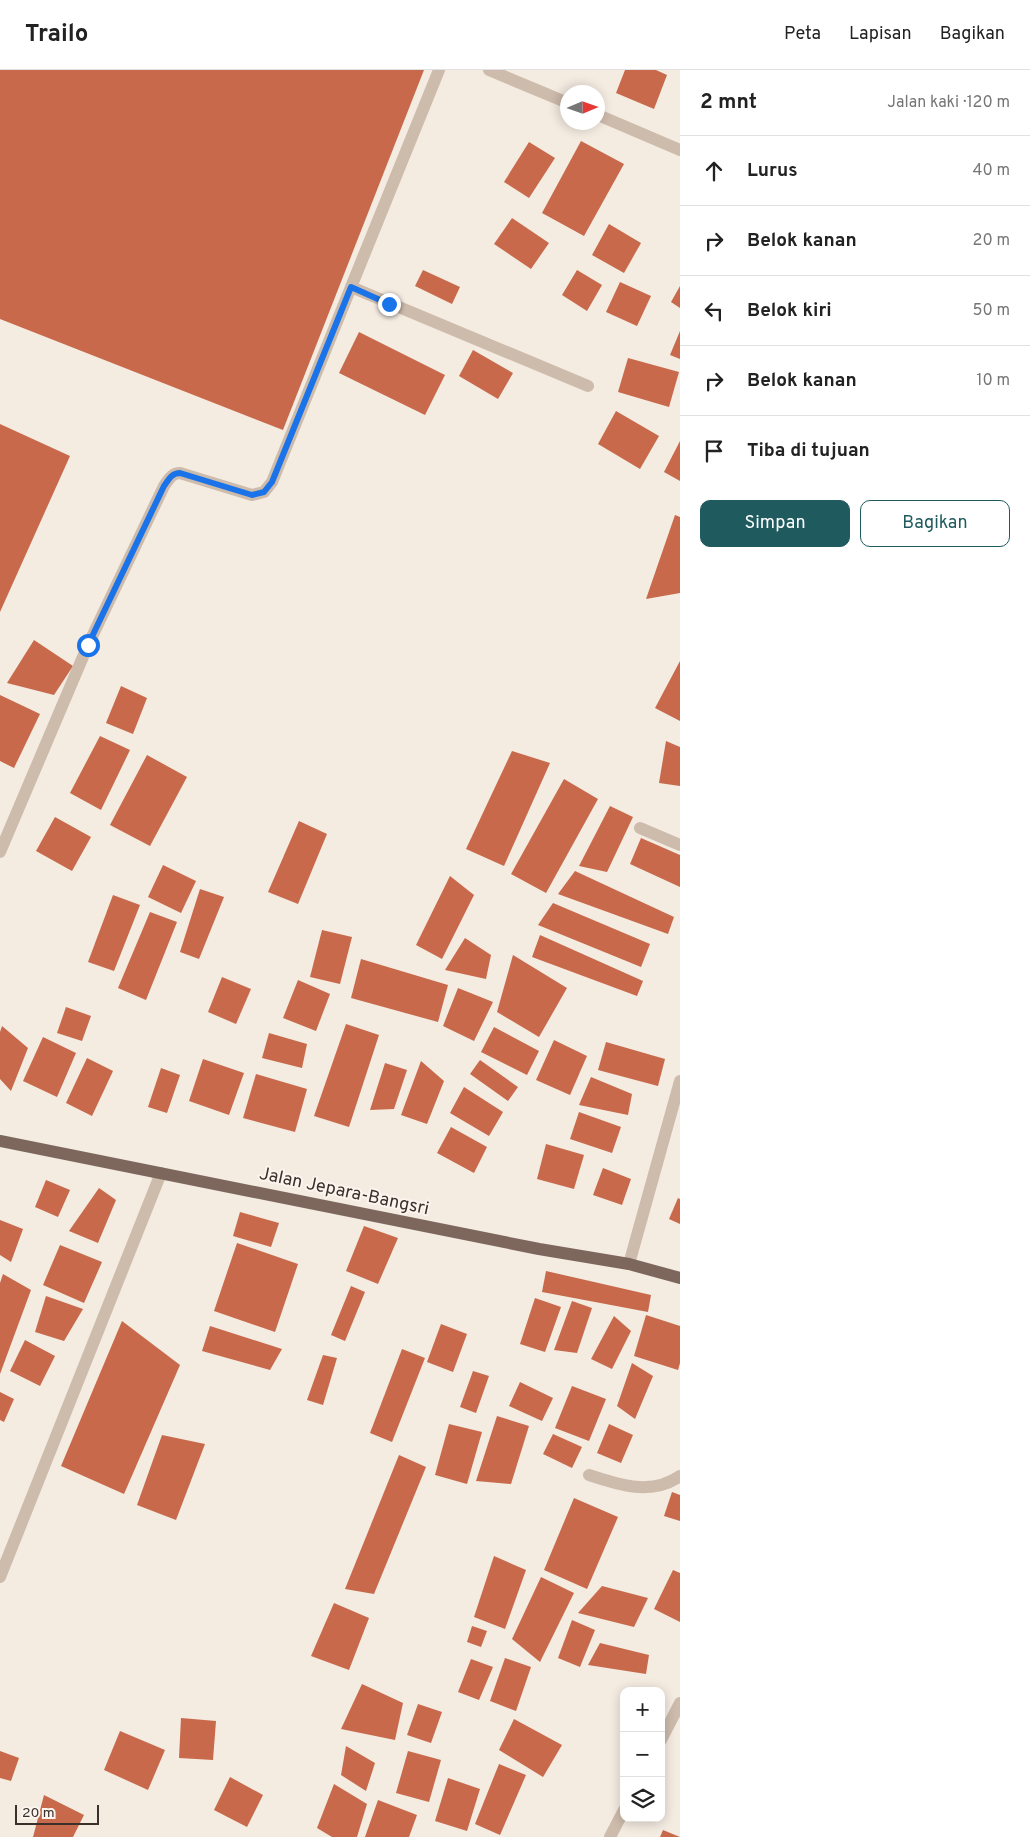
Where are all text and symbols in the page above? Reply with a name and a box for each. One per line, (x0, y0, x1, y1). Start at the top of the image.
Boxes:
text: Trailo (25, 20, 88, 50)
text: Peta (784, 23, 821, 46)
text: Lapisan (849, 23, 912, 46)
text: Bagikan (940, 23, 1005, 46)
north arrow (560, 85, 605, 130)
text: 2 mnt (700, 89, 757, 116)
text: Jalan kaki · 120 m (887, 93, 1010, 113)
icon: ahead (700, 157, 728, 185)
text: Lurus (747, 159, 798, 183)
text: 40 m (972, 161, 1010, 181)
icon: right (700, 227, 728, 255)
text: Belok kanan (747, 229, 857, 253)
text: 20 m (973, 231, 1010, 251)
route end (378, 293, 401, 316)
icon: left (700, 297, 728, 325)
text: Belok kiri (747, 299, 832, 323)
text: 50 m (973, 301, 1010, 321)
icon: right (700, 367, 728, 395)
text: Belok kanan (747, 369, 857, 393)
text: 10 m (976, 371, 1010, 391)
icon: arrive (700, 437, 728, 465)
text: Tiba di tujuan (747, 439, 870, 463)
button: Simpan (700, 500, 850, 547)
button: Bagikan (860, 500, 1010, 547)
route start (77, 634, 100, 657)
street label: Jalan Jepara-Bangsri (257, 1163, 431, 1221)
map controls (620, 1687, 665, 1822)
button: + (620, 1687, 665, 1732)
button: − (620, 1732, 665, 1777)
button: layers (620, 1777, 665, 1822)
scale bar (15, 1802, 99, 1825)
text: 20 m (22, 1805, 55, 1822)

